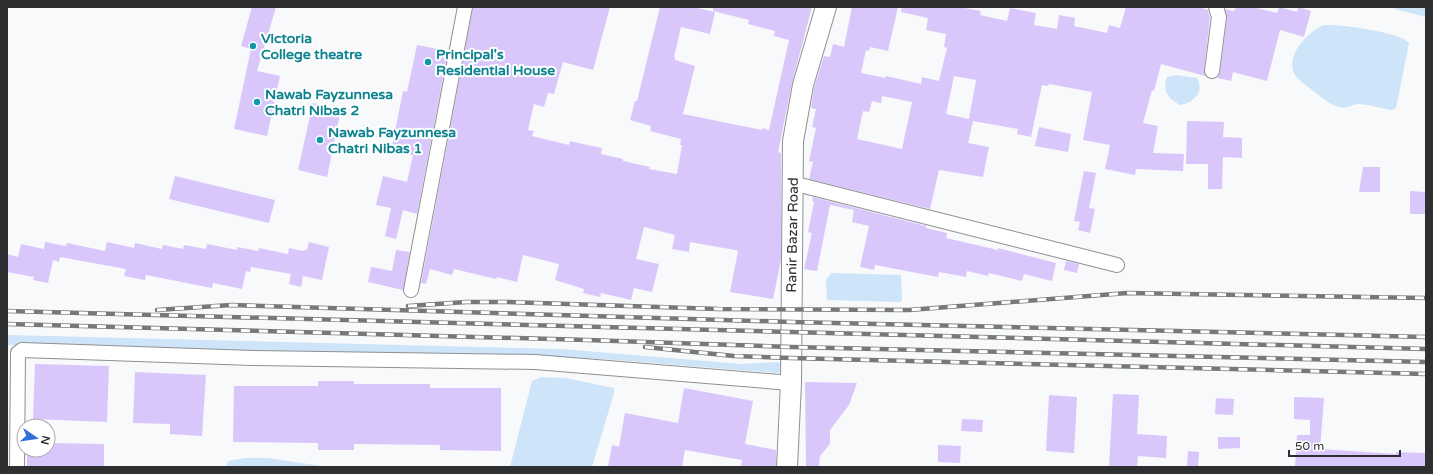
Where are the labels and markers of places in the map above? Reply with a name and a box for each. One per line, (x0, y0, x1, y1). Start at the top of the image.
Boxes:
place label: Victoria College theatre (261, 30, 362, 63)
marker: Victoria College theatre (248, 41, 258, 51)
place label: Principal's Residential House (436, 46, 555, 79)
marker: Principal's Residential House (423, 57, 433, 67)
place label: Nawab Fayzunnesa Chatri Nibas 2 (265, 86, 393, 119)
marker: Nawab Fayzunnesa Chatri Nibas 2 (252, 97, 262, 107)
place label: Nawab Fayzunnesa Chatri Nibas 1 (328, 124, 456, 157)
marker: Nawab Fayzunnesa Chatri Nibas 1 (315, 135, 325, 145)

